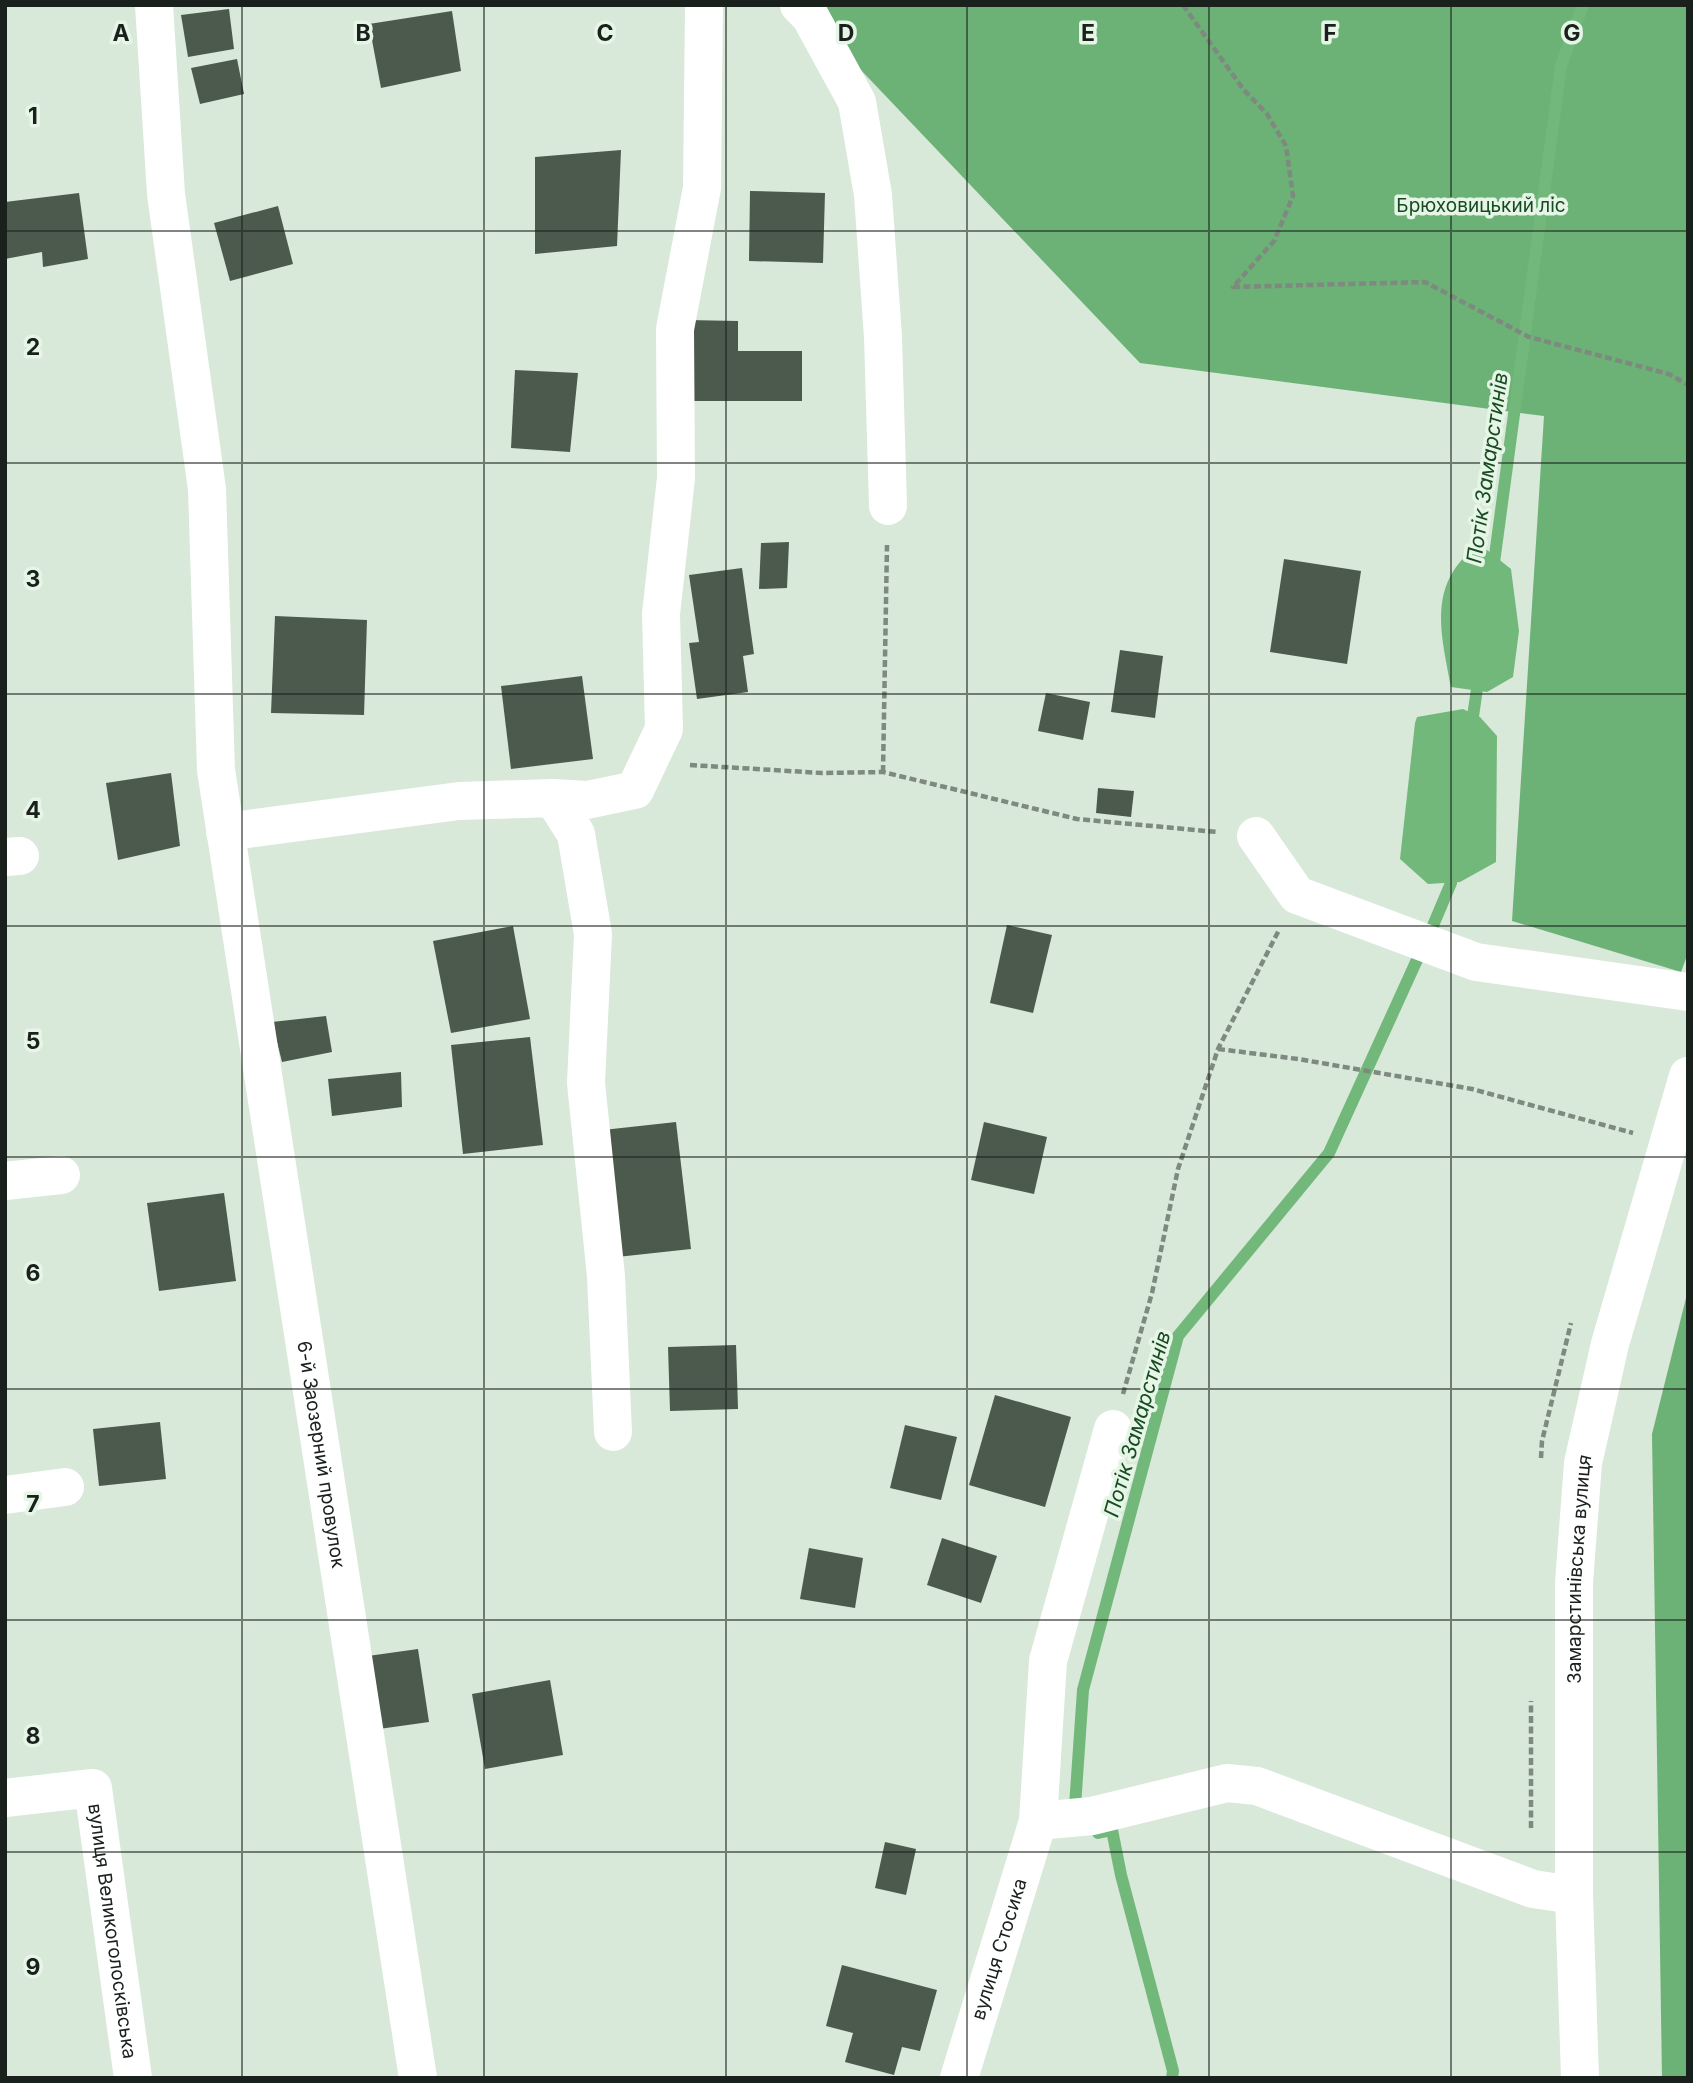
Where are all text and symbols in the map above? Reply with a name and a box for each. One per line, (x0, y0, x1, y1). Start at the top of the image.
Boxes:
text: A (112, 19, 130, 47)
text: B (355, 19, 371, 47)
text: C (596, 19, 614, 47)
text: D (838, 19, 854, 47)
text: E (1081, 19, 1095, 47)
text: F (1323, 19, 1337, 47)
text: G (1563, 19, 1581, 47)
text: 1 (28, 102, 38, 130)
park label: Брюховицький ліс (1396, 194, 1566, 217)
text: 2 (26, 333, 40, 361)
water label: Потік Замарстинів (1461, 371, 1513, 565)
text: 3 (26, 565, 40, 593)
text: 4 (25, 796, 41, 824)
text: 5 (26, 1027, 40, 1055)
text: 6 (26, 1259, 40, 1287)
water label: Потік Замарстинів (1098, 1328, 1176, 1520)
street label: 6-й Заозерний провулок (293, 1339, 351, 1570)
street label: Замарстинівська вулиця (1563, 1452, 1596, 1684)
text: 7 (26, 1490, 40, 1518)
text: 8 (26, 1722, 40, 1750)
street label: вулиця Великоголосківська (84, 1802, 142, 2060)
street label: вулиця Стосика (966, 1875, 1031, 2023)
text: 9 (26, 1953, 40, 1981)

